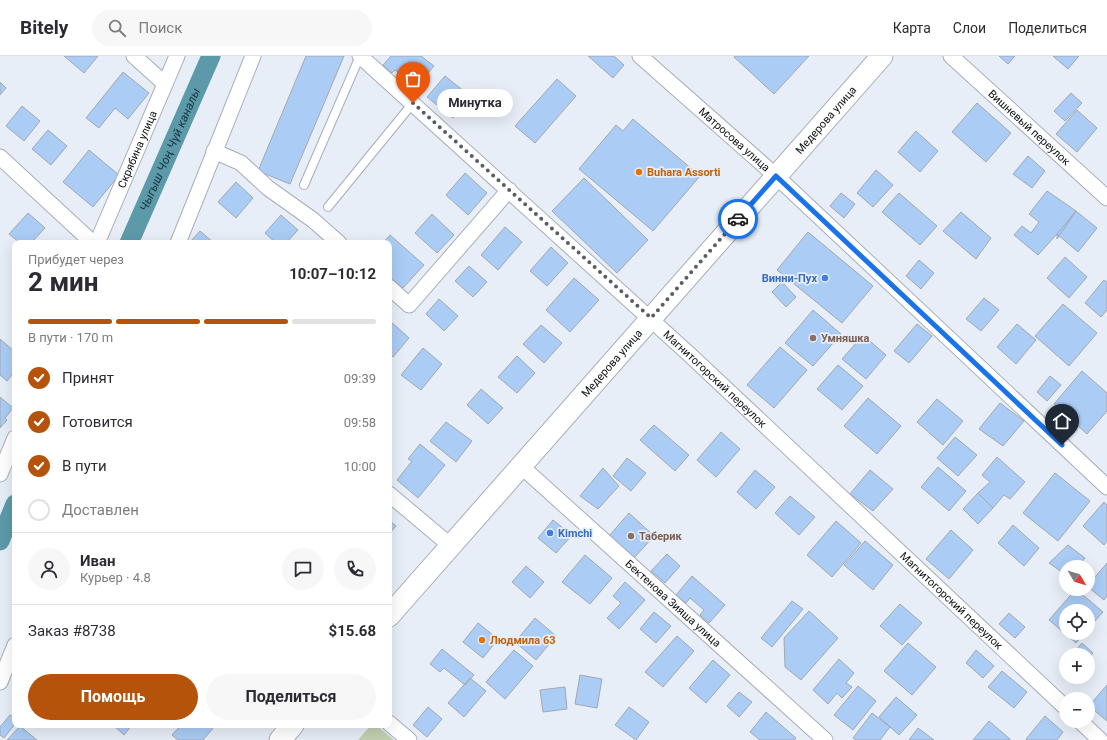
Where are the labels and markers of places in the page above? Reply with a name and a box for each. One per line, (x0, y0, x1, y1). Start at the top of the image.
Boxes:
pin (396, 62, 430, 103)
callout: Минутка (437, 89, 513, 117)
place label: Buhara Assorti (647, 166, 721, 179)
marker: Buhara Assorti (634, 167, 644, 177)
place label: Винни-Пух (762, 272, 817, 285)
marker: Винни-Пух (820, 273, 830, 283)
place label: Умняшка (821, 332, 869, 345)
marker: Умняшка (808, 333, 818, 343)
pin (1045, 404, 1079, 445)
place label: Kimchi (558, 527, 592, 540)
marker: Kimchi (545, 528, 555, 538)
place label: Таберик (639, 530, 683, 543)
marker: Таберик (626, 531, 636, 541)
place label: Людмила 63 (490, 634, 556, 647)
marker: Людмила 63 (477, 635, 487, 645)

